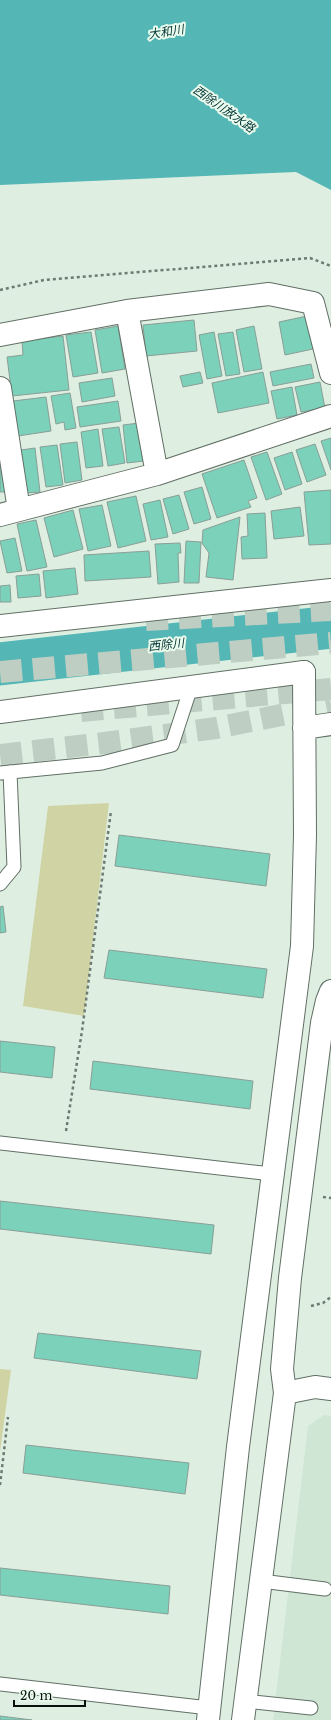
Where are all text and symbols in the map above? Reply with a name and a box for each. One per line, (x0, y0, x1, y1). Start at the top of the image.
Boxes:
water label: 大和川 (147, 21, 187, 42)
water label: 西除川放水路 (190, 82, 259, 136)
water label: 西除川 (147, 635, 187, 654)
scale bar (14, 1682, 85, 1708)
text: 20 m (20, 1688, 52, 1703)

